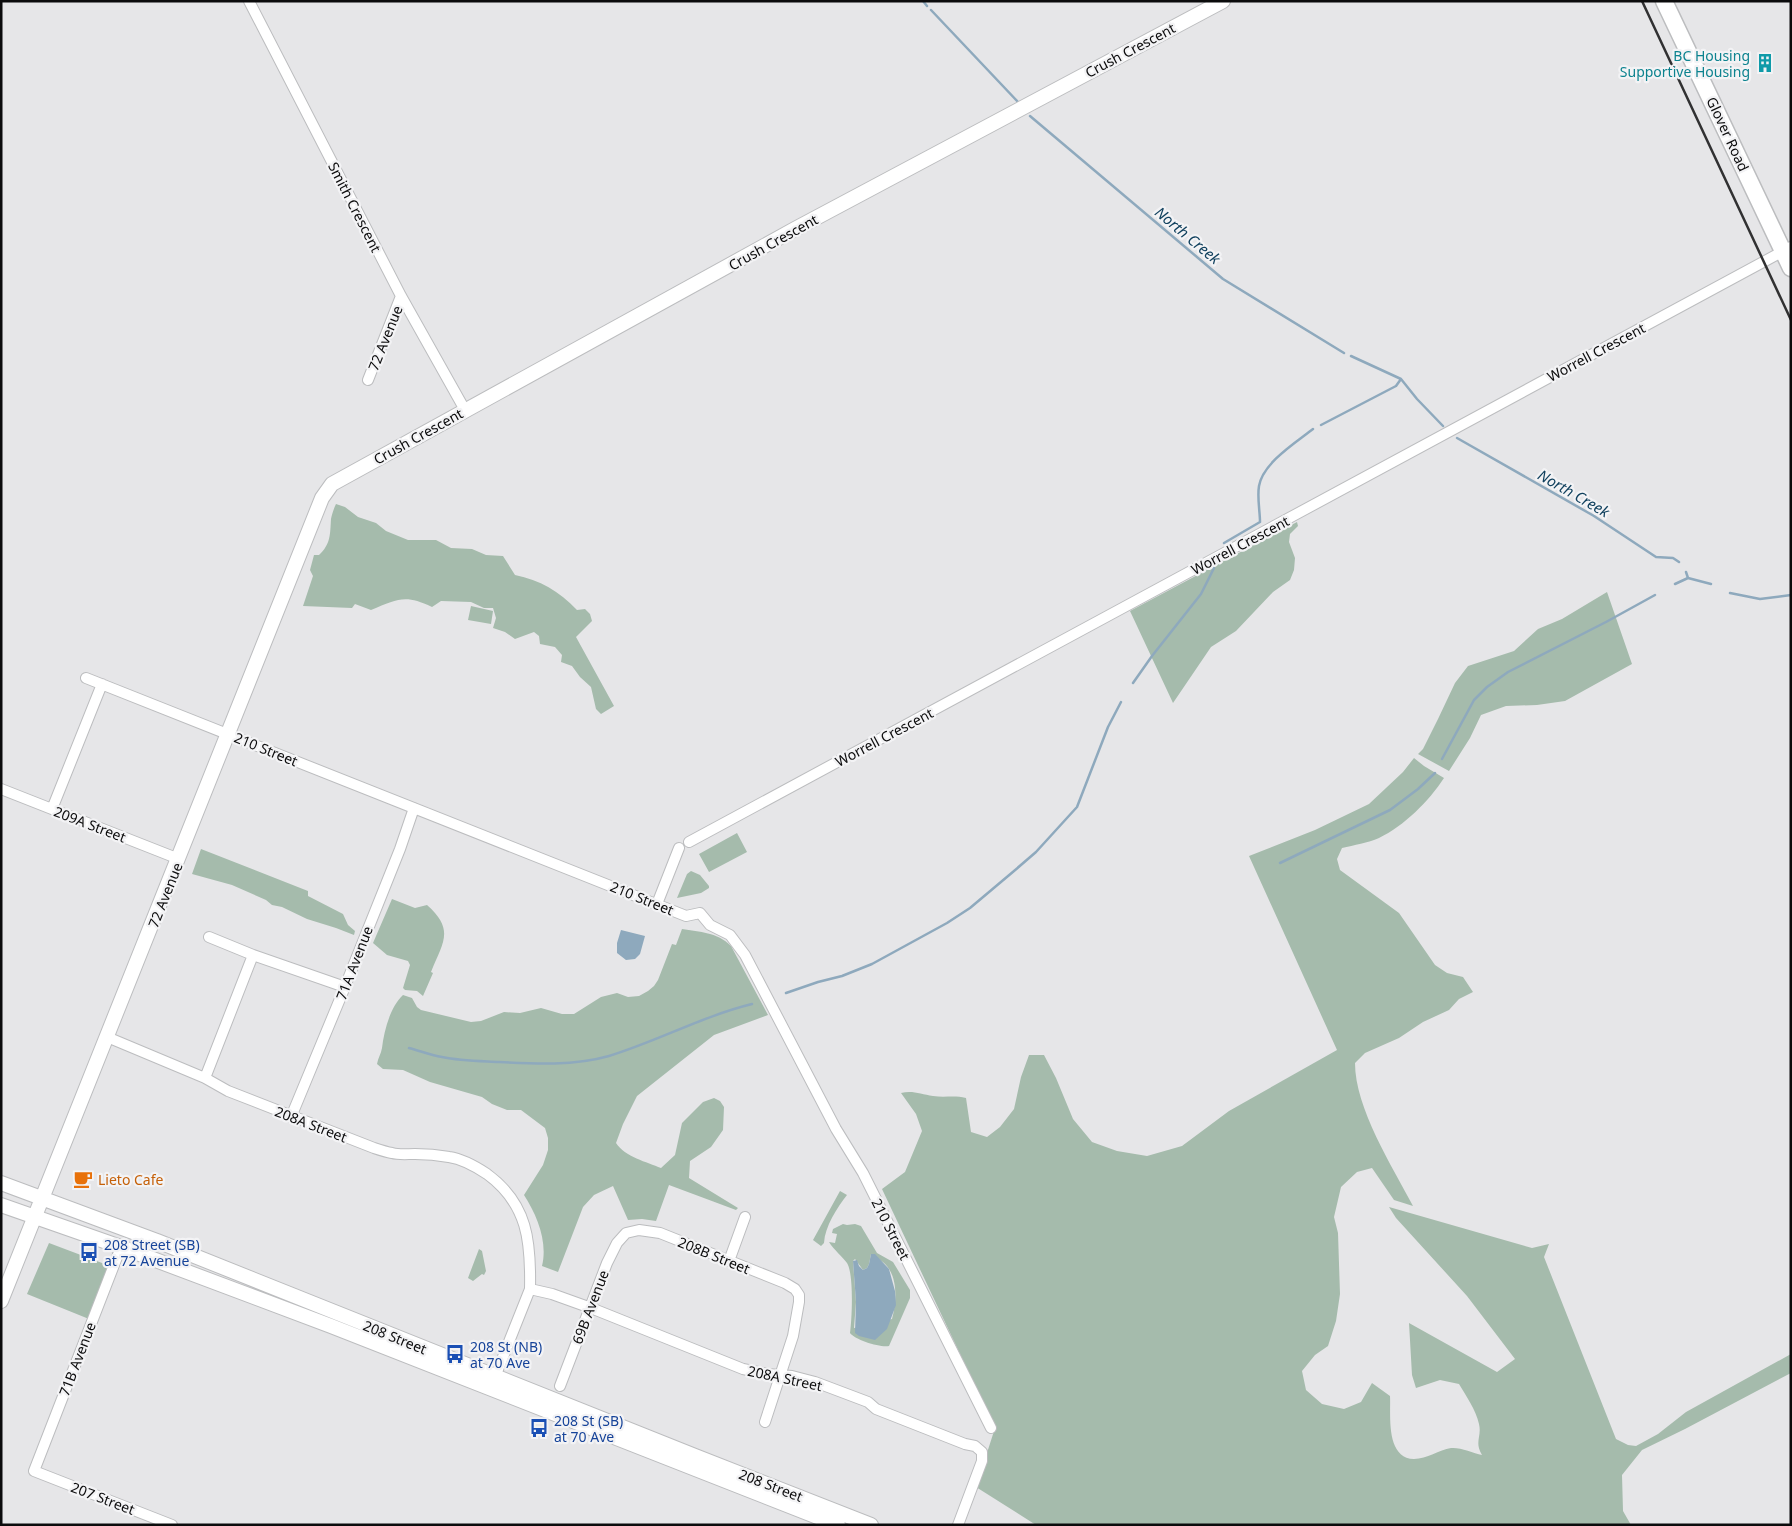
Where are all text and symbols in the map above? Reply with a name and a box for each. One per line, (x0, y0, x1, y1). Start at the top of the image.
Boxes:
street label: Crush Crescent (1082, 18, 1178, 82)
place label: BC Housing Supportive Housing (1620, 46, 1750, 81)
building icon: BC Housing Supportive Housing (1754, 52, 1776, 74)
street label: Glover Road (1702, 94, 1754, 174)
street label: Smith Crescent (324, 159, 386, 255)
water label: North Creek (1151, 202, 1225, 269)
street label: Crush Crescent (725, 210, 821, 274)
street label: 72 Avenue (363, 302, 407, 373)
street label: Worrell Crescent (1544, 318, 1648, 386)
street label: Crush Crescent (370, 404, 466, 468)
water label: North Creek (1535, 464, 1614, 522)
street label: Worrell Crescent (1188, 511, 1292, 579)
street label: Worrell Crescent (832, 703, 936, 771)
street label: 210 Street (231, 728, 301, 770)
street label: 209A Street (51, 802, 129, 846)
street label: 72 Avenue (143, 859, 187, 930)
street label: 210 Street (607, 877, 677, 919)
street label: 71A Avenue (331, 923, 377, 1003)
street label: 208A Street (272, 1102, 350, 1146)
cafe icon: Lieto Cafe (72, 1168, 94, 1190)
place label: Lieto Cafe (98, 1170, 164, 1189)
street label: 210 Street (867, 1195, 915, 1263)
street label: 208B Street (675, 1232, 753, 1278)
place label: 208 Street (SB) at 72 Avenue (104, 1235, 200, 1270)
bus stop icon: 208 Street (SB) at 72 Avenue (78, 1241, 100, 1263)
street label: 69B Avenue (567, 1267, 613, 1347)
street label: 208 Street (360, 1316, 430, 1358)
street label: 71B Avenue (54, 1319, 100, 1399)
place label: 208 St (NB) at 70 Ave (470, 1337, 542, 1372)
bus stop icon: 208 St (NB) at 70 Ave (444, 1343, 466, 1365)
street label: 208A Street (746, 1361, 824, 1395)
place label: 208 St (SB) at 70 Ave (554, 1411, 623, 1446)
bus stop icon: 208 St (SB) at 70 Ave (528, 1417, 550, 1439)
street label: 208 Street (736, 1464, 806, 1506)
street label: 207 Street (68, 1477, 138, 1519)

